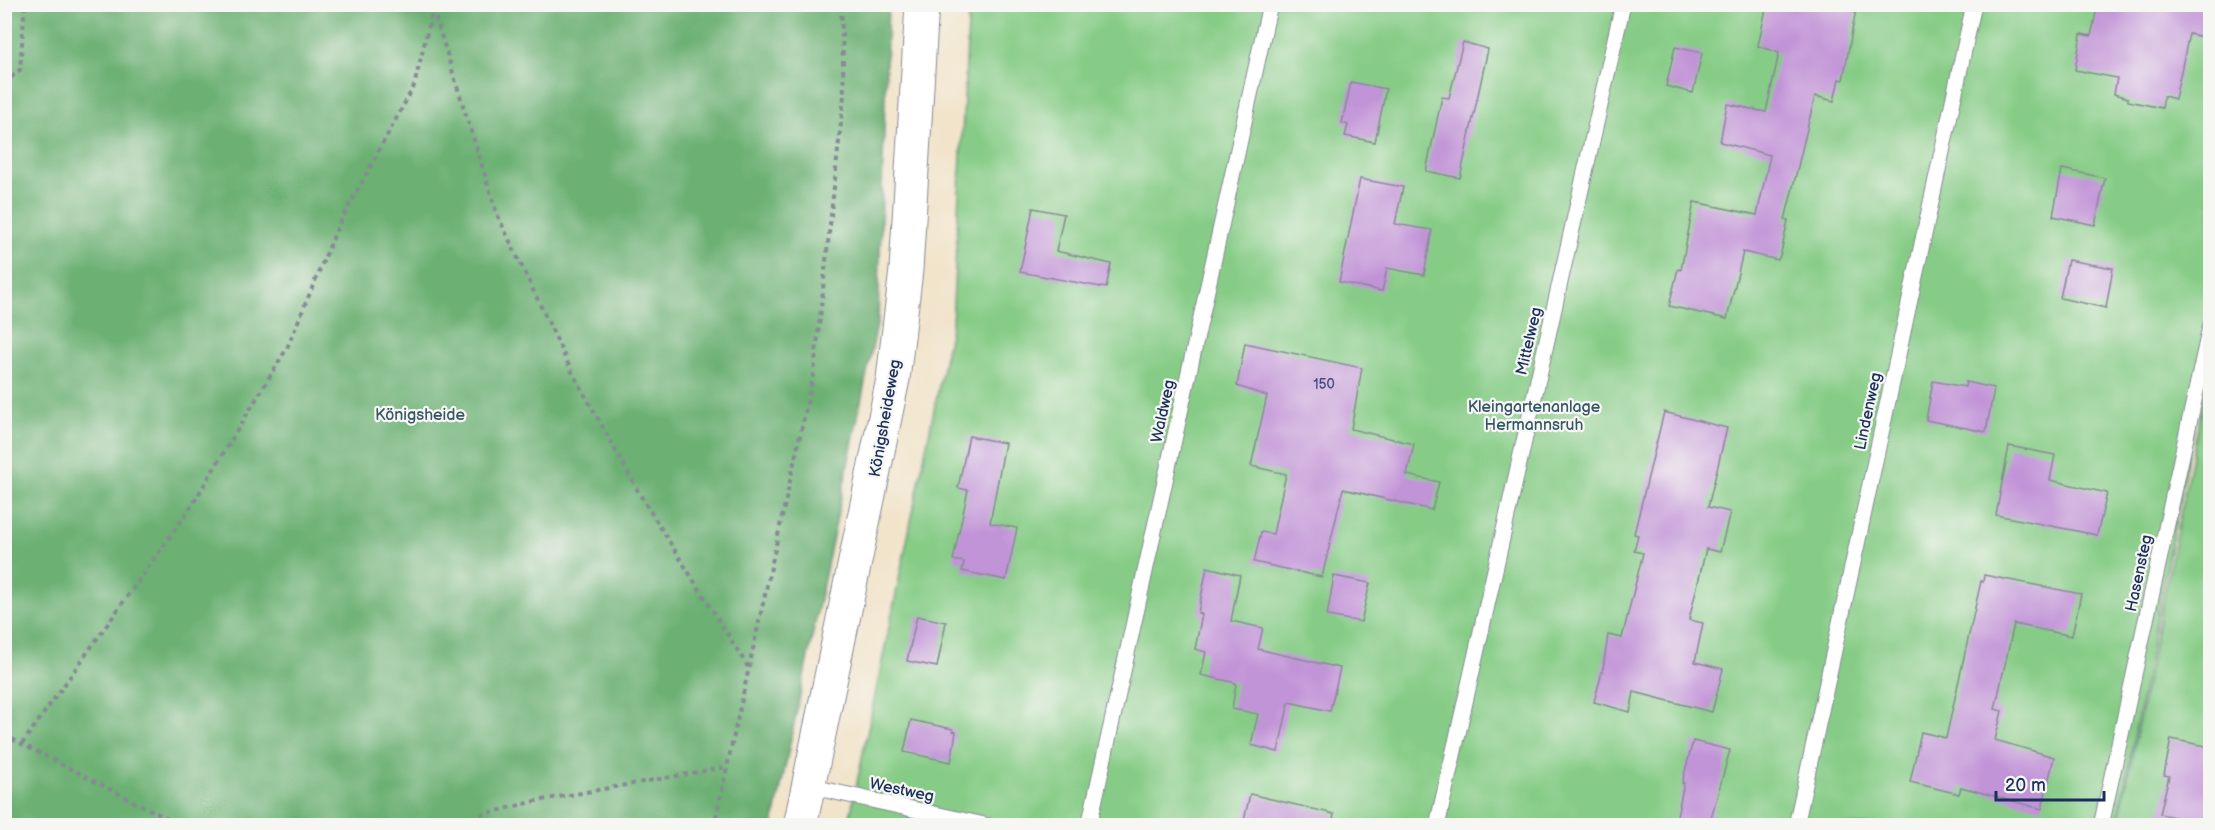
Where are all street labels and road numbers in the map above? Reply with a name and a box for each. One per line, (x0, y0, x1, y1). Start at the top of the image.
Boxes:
street label: Mittelweg (1512, 305, 1547, 377)
street label: Königsheideweg (866, 358, 905, 479)
street label: Lindenweg (1851, 371, 1886, 452)
street label: Waldweg (1148, 378, 1179, 445)
street label: Hasensteg (2122, 533, 2157, 614)
street label: Westweg (868, 774, 936, 807)

